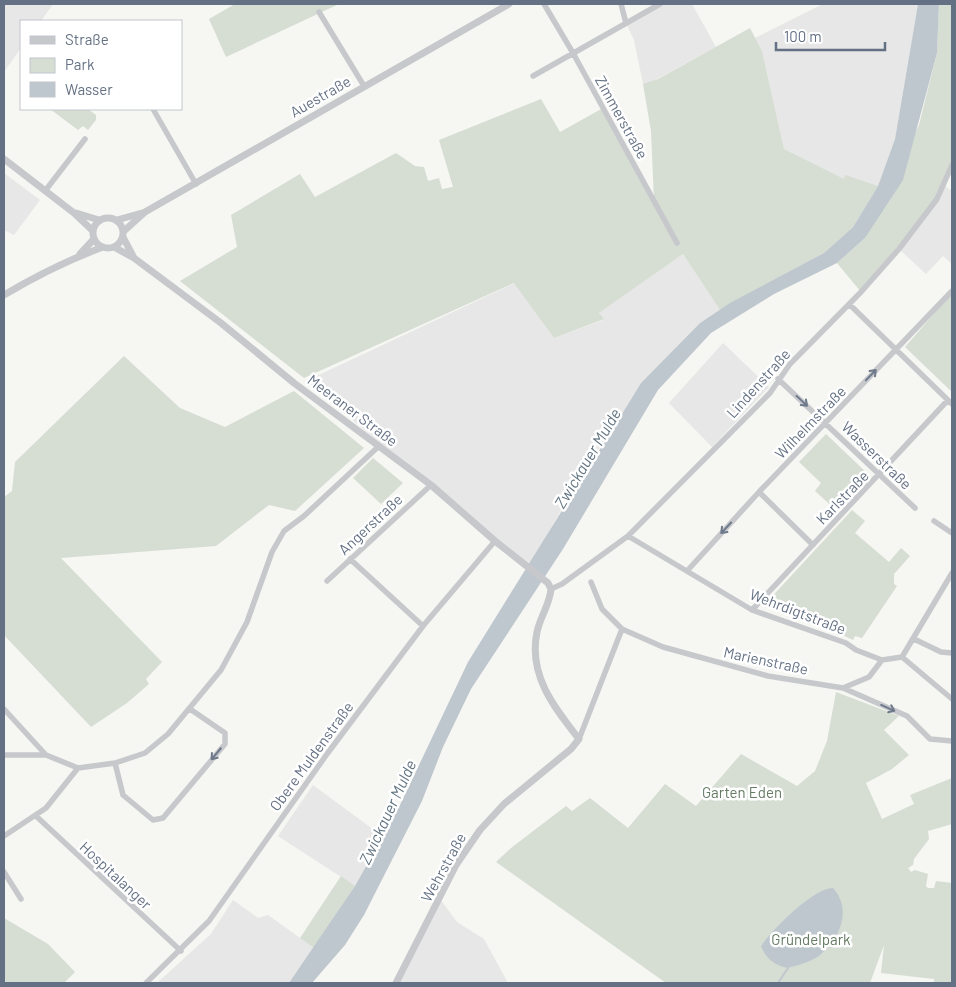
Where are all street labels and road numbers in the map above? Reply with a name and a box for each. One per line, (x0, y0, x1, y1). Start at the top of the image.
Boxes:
street label: Auestraße (286, 71, 354, 121)
street label: Zimmerstraße (592, 72, 652, 162)
street label: Lindenstraße (722, 345, 794, 421)
street label: Meeraner Straße (304, 370, 402, 450)
street label: Wilhelmstraße (771, 382, 849, 462)
street label: Wasserstraße (838, 417, 916, 493)
street label: Karlstraße (812, 466, 872, 528)
street label: Angerstraße (334, 490, 406, 558)
street label: Wehrdigtstraße (747, 584, 849, 638)
street label: Marienstraße (722, 642, 810, 678)
street label: Obere Muldenstraße (265, 698, 357, 814)
street label: Wehrstraße (417, 829, 469, 905)
street label: Hospitalanger (77, 837, 156, 913)

